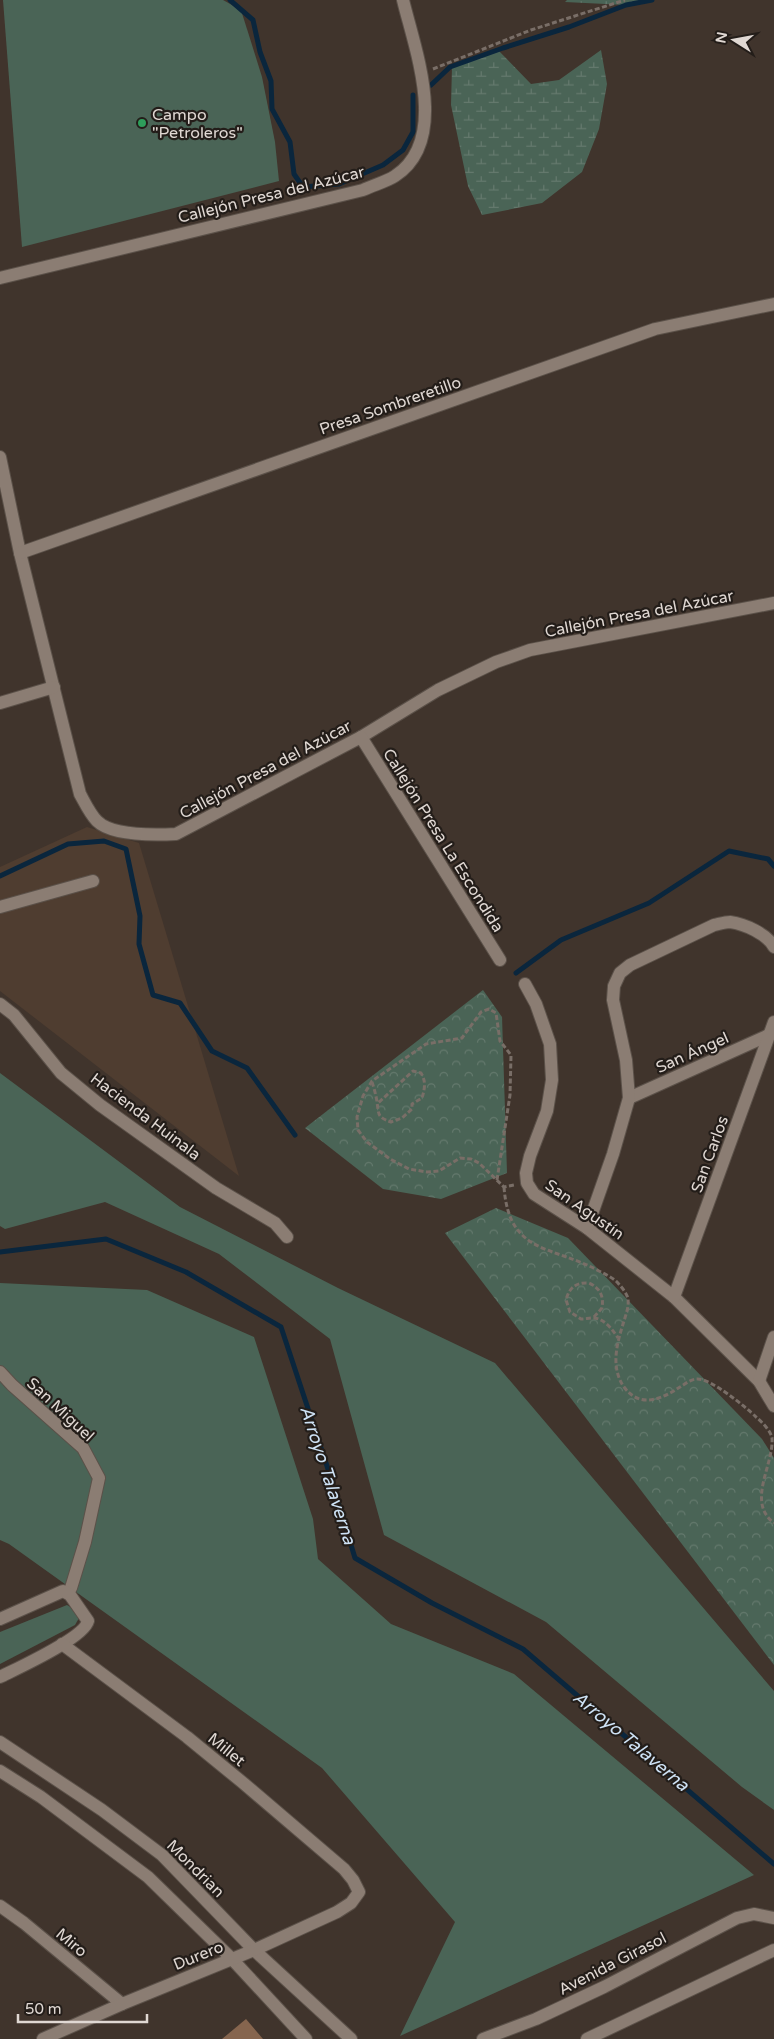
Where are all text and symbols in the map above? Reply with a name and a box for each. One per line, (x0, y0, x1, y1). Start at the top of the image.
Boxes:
north arrow (709, 15, 759, 65)
text: N (712, 30, 731, 45)
place label: Campo "Petroleros" (152, 105, 243, 143)
marker: Campo "Petroleros" (136, 117, 148, 129)
street label: Callejón Presa del Azúcar (176, 162, 368, 228)
street label: Presa Sombreretillo (317, 372, 464, 440)
street label: Callejón Presa del Azúcar (543, 586, 736, 642)
street label: Callejón Presa del Azúcar (176, 716, 356, 824)
street label: Callejón Presa La Escondida (378, 745, 508, 936)
street label: San Ángel (653, 1028, 732, 1078)
street label: Hacienda Huinala (86, 1069, 205, 1165)
street label: San Carlos (687, 1113, 733, 1196)
street label: San Agustín (541, 1175, 628, 1244)
street label: San Miguel (22, 1373, 98, 1446)
water label: Arroyo Talaverna (295, 1403, 361, 1548)
water label: Arroyo Talaverna (569, 1686, 694, 1796)
street label: Millet (204, 1729, 249, 1771)
street label: Mondrian (162, 1836, 228, 1902)
street label: Miro (52, 1924, 91, 1962)
street label: Avenida Girasol (555, 1928, 670, 2000)
street label: Durero (170, 1937, 226, 1975)
scale bar (18, 1992, 146, 2024)
text: 50 m (25, 2000, 62, 2018)

